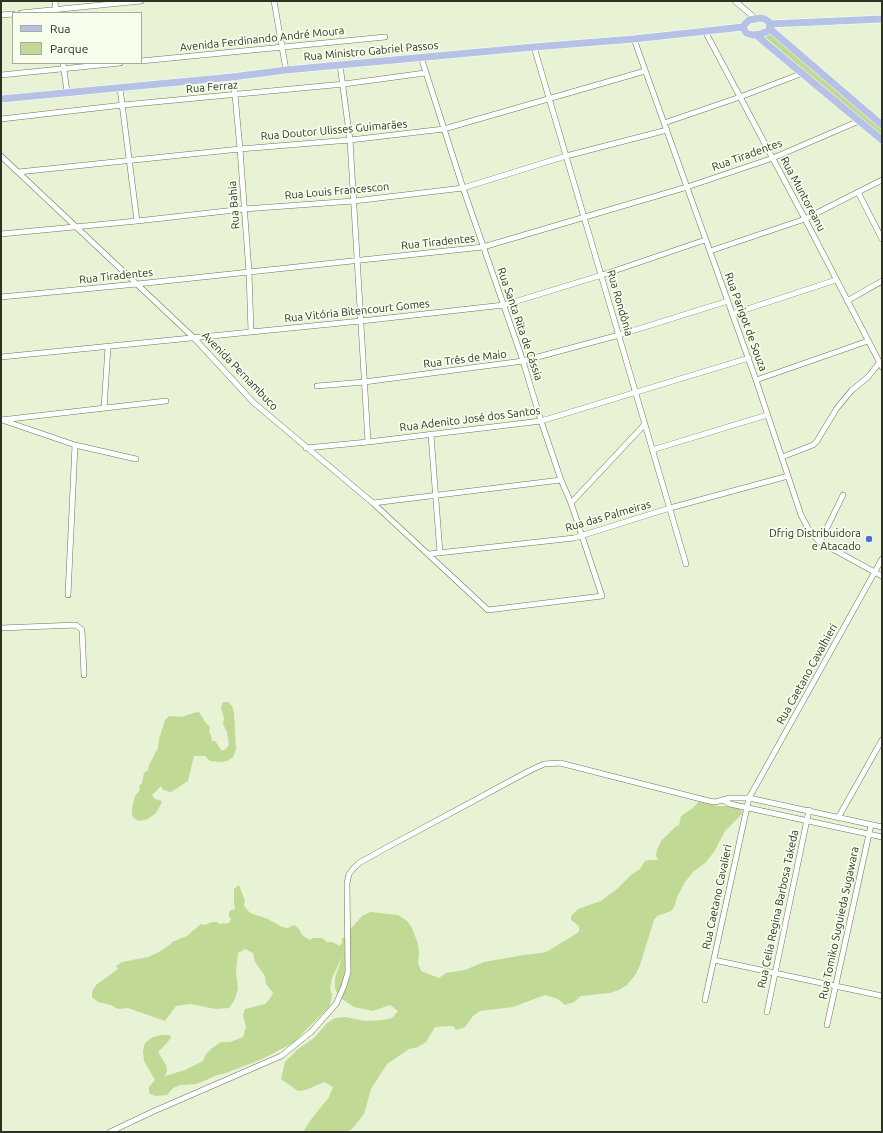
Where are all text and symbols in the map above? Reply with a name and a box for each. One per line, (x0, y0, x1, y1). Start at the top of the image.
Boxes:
legend (12, 12, 142, 64)
text: Rua (50, 22, 71, 35)
street label: Avenida Ferdinando André Moura (179, 24, 345, 54)
street label: Rua Ministro Gabriel Passos (303, 39, 439, 63)
text: Parque (50, 42, 88, 55)
street label: Rua Ferraz (185, 78, 239, 96)
street label: Rua Doutor Ulisses Guimarães (260, 117, 408, 143)
street label: Rua Tiradentes (710, 136, 784, 174)
street label: Rua Muntoreanu (778, 154, 828, 234)
street label: Rua Bahia (226, 180, 242, 230)
street label: Rua Louis Francescon (284, 180, 390, 202)
street label: Rua Tiradentes (400, 232, 476, 252)
street label: Rua Tiradentes (78, 266, 154, 286)
street label: Rua Santa Rita de Cássia (494, 266, 546, 382)
street label: Rua Rondônia (604, 268, 636, 338)
street label: Rua Parigot de Souza (722, 271, 770, 373)
street label: Rua Vitória Bitencourt Gomes (284, 297, 430, 325)
street label: Avenida Pernambuco (199, 329, 281, 413)
street label: Rua Três de Maio (423, 347, 507, 371)
street label: Rua Adenito José dos Santos (399, 404, 541, 434)
street label: Rua das Palmeiras (564, 497, 652, 535)
place label: Dfrig Distribuidora e Atacado (769, 526, 861, 552)
marker: Dfrig Distribuidora e Atacado (864, 534, 874, 544)
street label: Rua Caetano Cavalhieri (774, 621, 840, 727)
street label: Rua Celia Regina Barbosa Takeda (755, 829, 801, 989)
street label: Rua Caetano Cavalieri (699, 843, 735, 951)
street label: Rua Tomiko Suguieda Sugawara (816, 845, 862, 1001)

